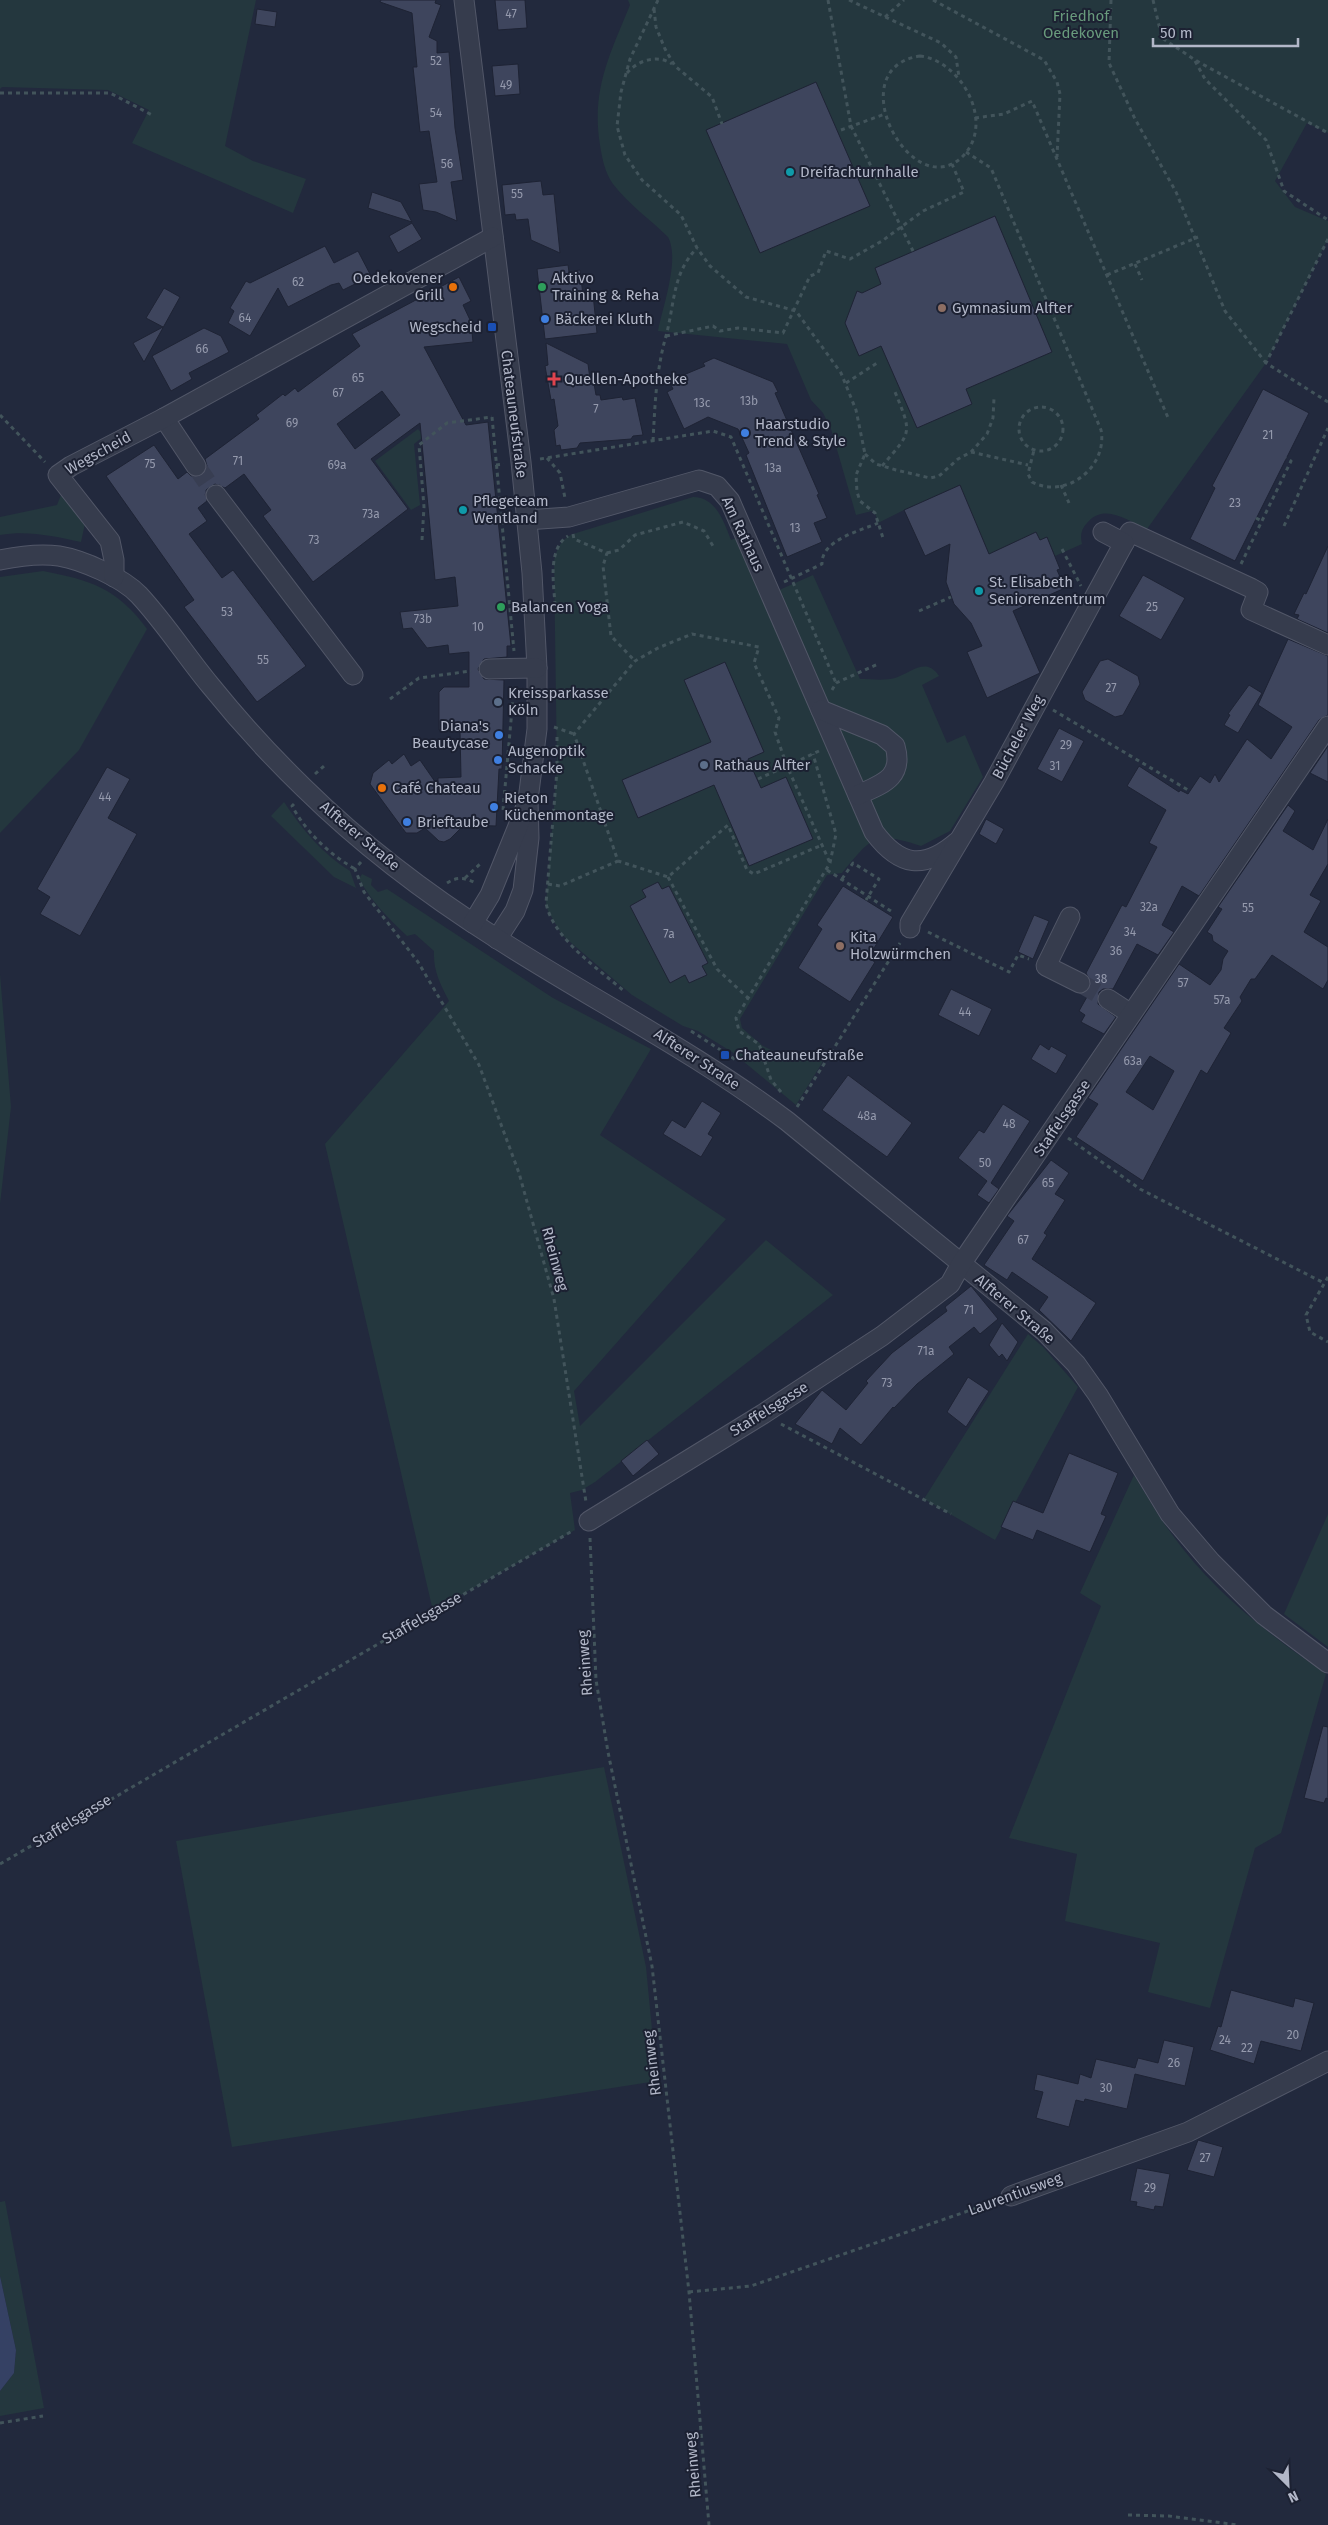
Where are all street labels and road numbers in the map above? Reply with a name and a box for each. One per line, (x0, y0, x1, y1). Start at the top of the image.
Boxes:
street label: Chateauneufstraße (497, 349, 531, 479)
street label: Wegscheid (62, 428, 134, 478)
street label: Am Rathaus (718, 494, 768, 574)
street label: Bücheler Weg (988, 692, 1048, 782)
street label: Alfterer Straße (316, 797, 404, 875)
street label: Alfterer Straße (651, 1025, 743, 1093)
street label: Staffelsgasse (1030, 1076, 1094, 1160)
street label: Rheinweg (538, 1225, 572, 1293)
street label: Alfterer Straße (971, 1270, 1059, 1348)
street label: Staffelsgasse (727, 1378, 811, 1440)
street label: Staffelsgasse (379, 1588, 465, 1648)
street label: Rheinweg (574, 1629, 596, 1696)
street label: Staffelsgasse (29, 1790, 115, 1852)
street label: Rheinweg (639, 2029, 665, 2097)
street label: Laurentiusweg (966, 2169, 1065, 2219)
street label: Rheinweg (681, 2431, 705, 2499)

